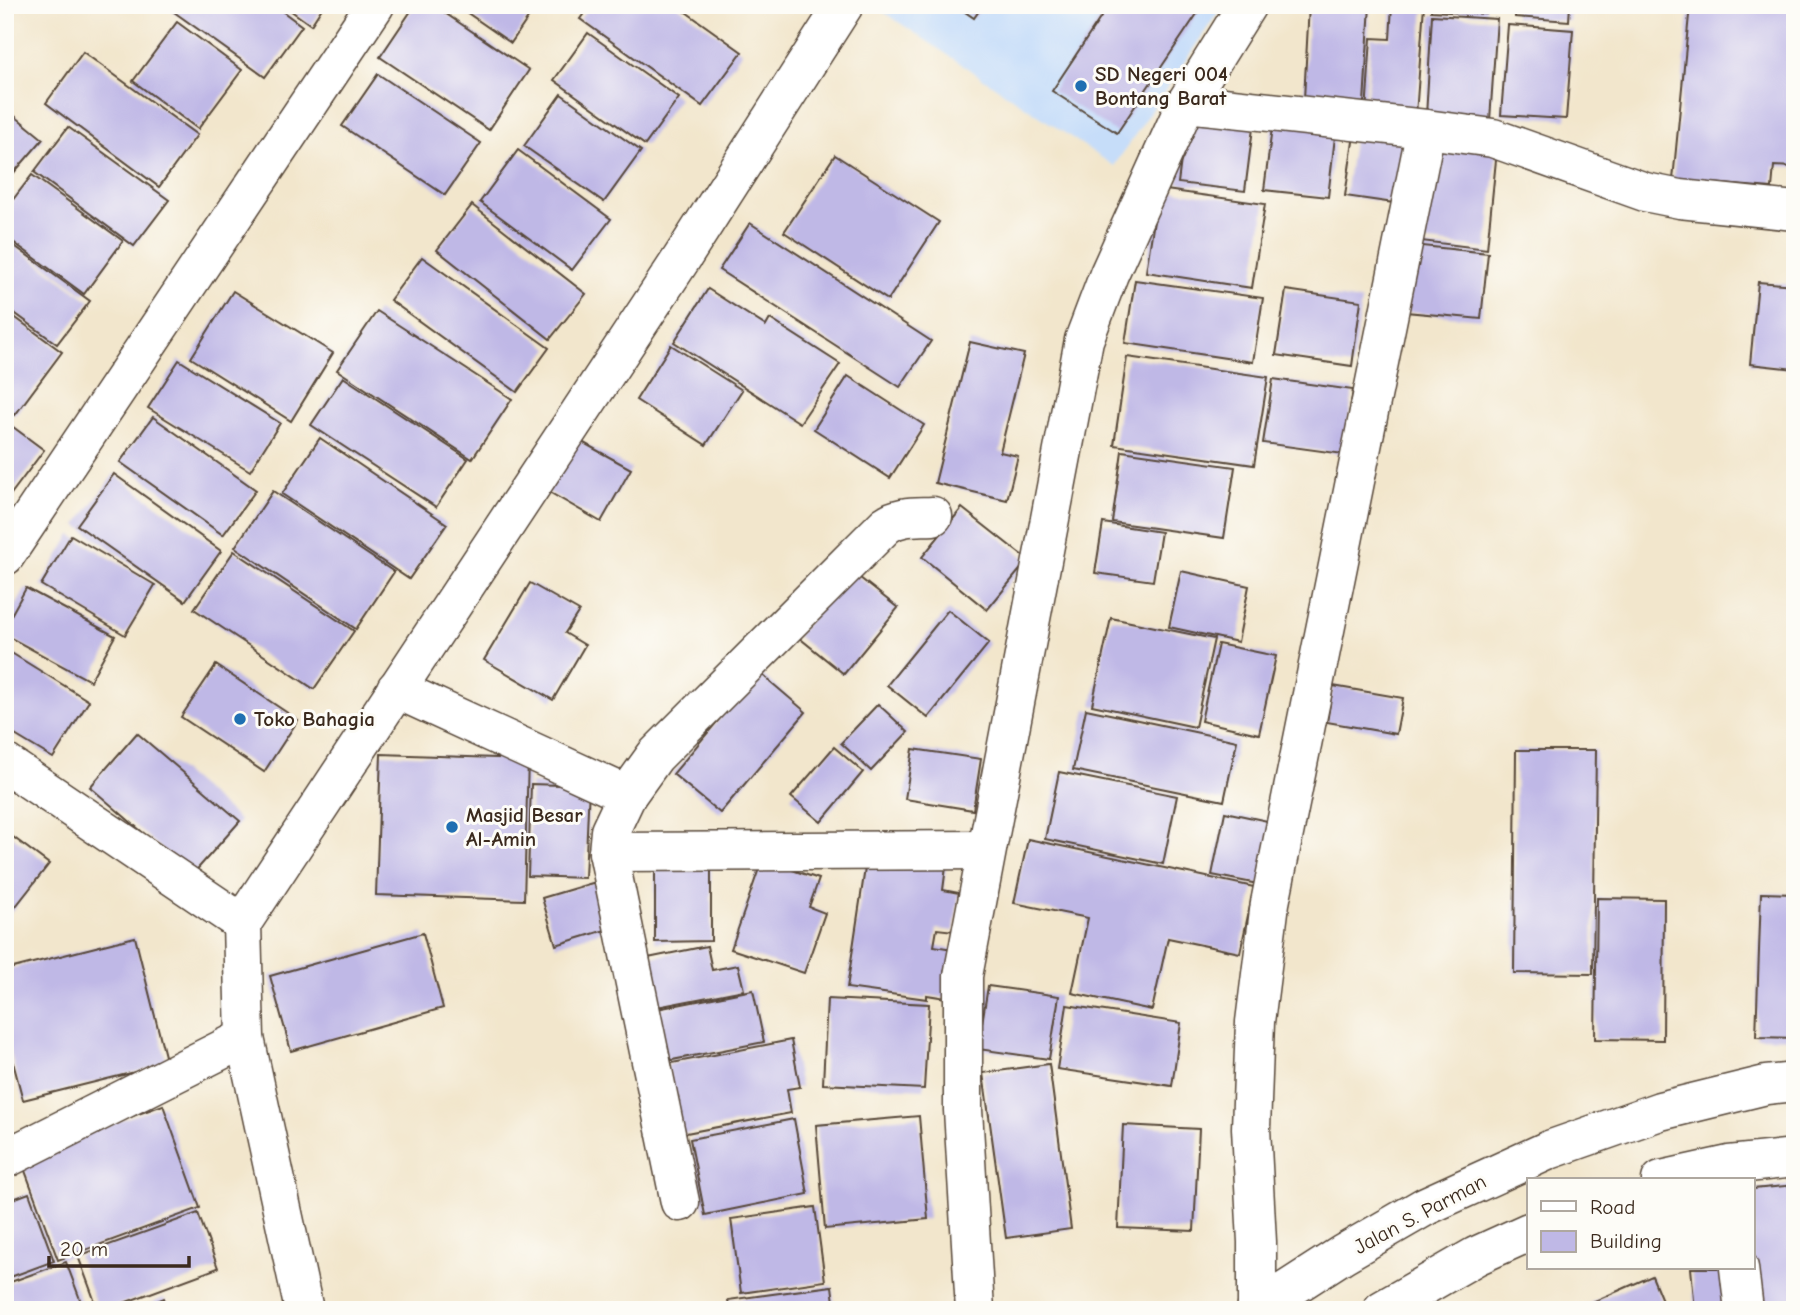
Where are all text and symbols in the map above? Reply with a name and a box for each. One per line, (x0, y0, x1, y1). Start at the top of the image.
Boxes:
place label: SD Negeri 004 Bontang Barat (1095, 62, 1228, 110)
marker: SD Negeri 004 Bontang Barat (1073, 78, 1089, 94)
place label: Toko Bahagia (254, 707, 375, 731)
marker: Toko Bahagia (232, 711, 248, 727)
place label: Masjid Besar Al-Amin (466, 803, 583, 851)
marker: Masjid Besar Al-Amin (444, 819, 460, 835)
street label: Jalan S. Parman (1350, 1169, 1490, 1259)
legend (1527, 1178, 1755, 1270)
text: Road (1590, 1195, 1635, 1219)
scale bar (49, 1224, 189, 1268)
text: Building (1590, 1229, 1662, 1253)
text: 20 m (60, 1237, 108, 1261)

